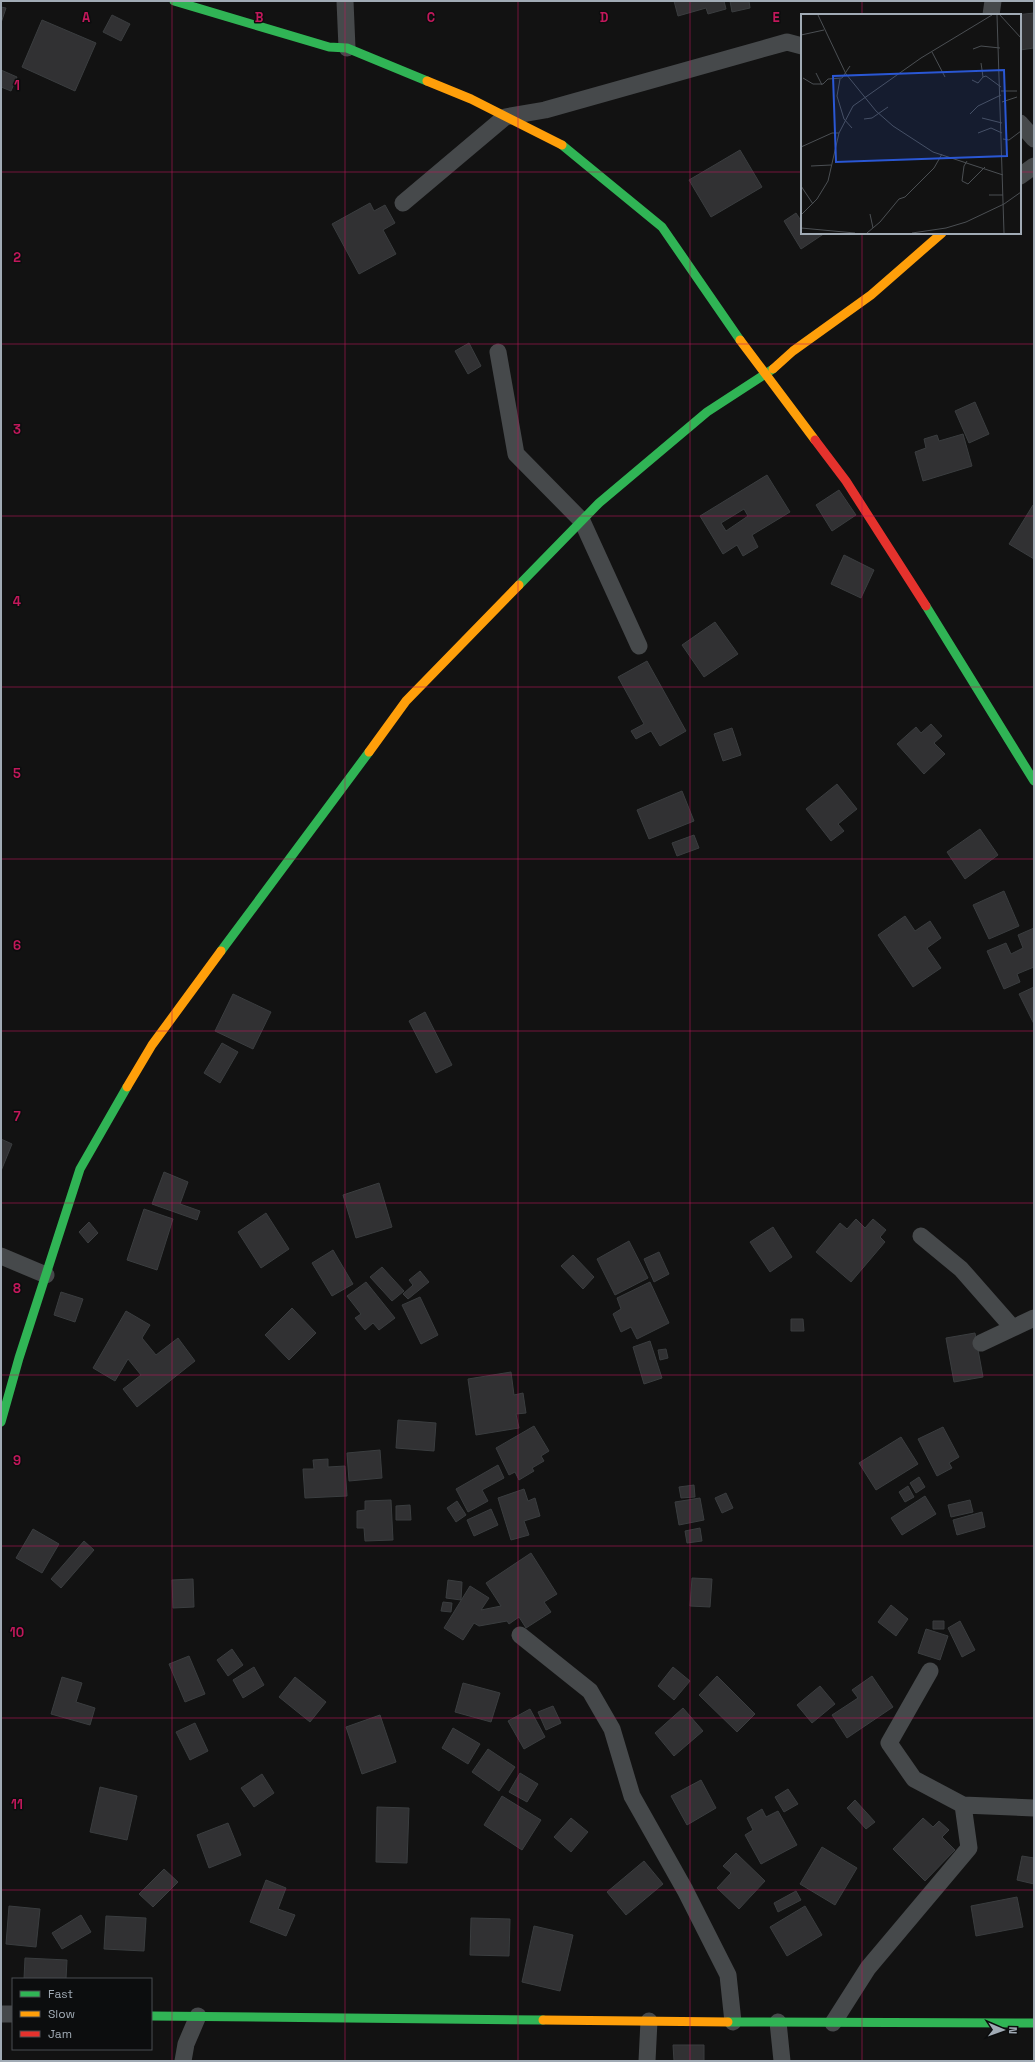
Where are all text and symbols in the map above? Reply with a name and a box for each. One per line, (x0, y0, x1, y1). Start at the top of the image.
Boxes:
text: A (82, 9, 91, 26)
text: B (255, 9, 264, 26)
text: C (427, 9, 435, 26)
text: D (600, 9, 609, 26)
text: E (772, 9, 780, 26)
inset map (801, 14, 1021, 234)
text: 1 (14, 77, 20, 94)
text: 2 (13, 249, 21, 266)
text: 3 (13, 421, 21, 438)
text: 4 (13, 593, 21, 610)
text: 5 (13, 765, 21, 782)
text: 6 (13, 937, 21, 954)
text: 7 (13, 1108, 21, 1125)
text: 8 (13, 1280, 21, 1297)
text: 9 (13, 1452, 21, 1469)
text: 10 (10, 1624, 24, 1641)
text: 11 (11, 1796, 23, 1813)
legend (12, 1978, 152, 2050)
text: Fast (48, 1986, 73, 2002)
text: Slow (48, 2006, 75, 2022)
north arrow (983, 2010, 1023, 2050)
text: Jam (48, 2026, 72, 2042)
text: N (1006, 2026, 1020, 2034)

